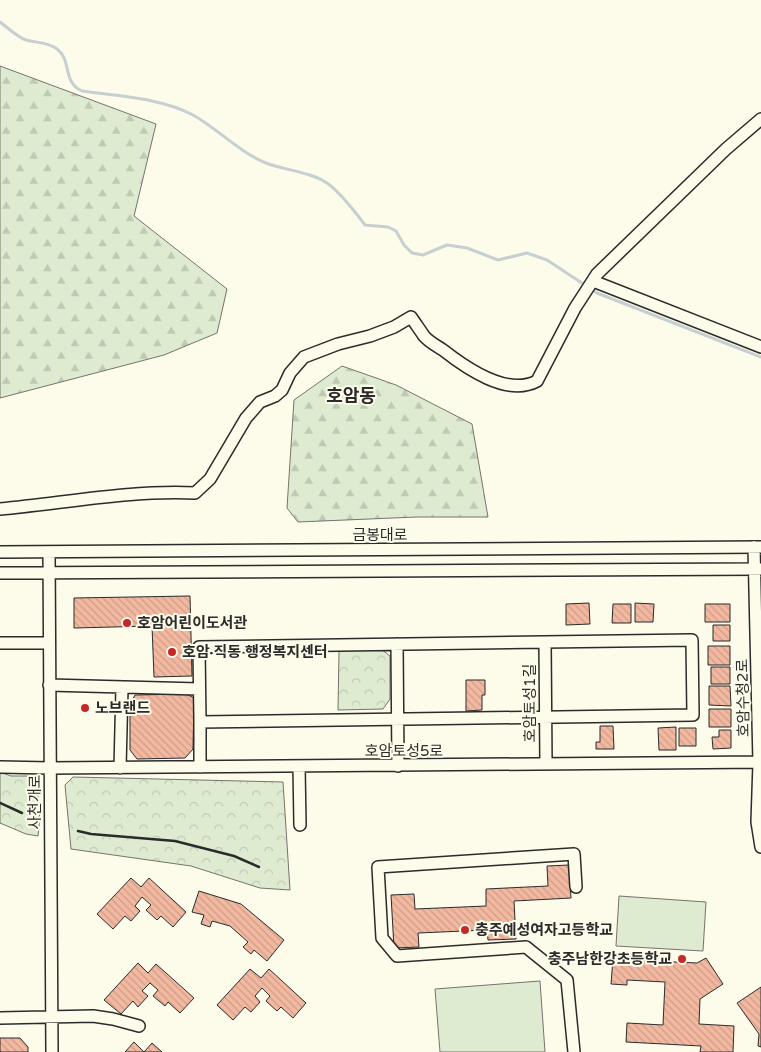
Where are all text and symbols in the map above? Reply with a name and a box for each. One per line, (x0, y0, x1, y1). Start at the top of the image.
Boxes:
district label: 호암동 (326, 385, 376, 407)
street label: 금봉대로 (352, 526, 408, 544)
place label: 호암어린이도서관 (137, 614, 248, 632)
marker: 호암어린이도서관 (121, 617, 133, 629)
place label: 호암·직동 행정복지센터 (182, 643, 328, 661)
marker: 호암·직동 행정복지센터 (166, 646, 178, 658)
street label: 호암수청2로 (733, 659, 753, 737)
street label: 호암토성1길 (521, 664, 539, 742)
place label: 노브랜드 (95, 699, 150, 717)
marker: 노브랜드 (79, 702, 91, 714)
street label: 호암토성5로 (365, 742, 443, 760)
street label: 사천개로 (26, 774, 44, 830)
place label: 충주예성여자고등학교 (475, 921, 613, 939)
marker: 충주예성여자고등학교 (459, 924, 471, 936)
place label: 충주남한강초등학교 (548, 950, 672, 968)
marker: 충주남한강초등학교 (676, 953, 688, 965)

